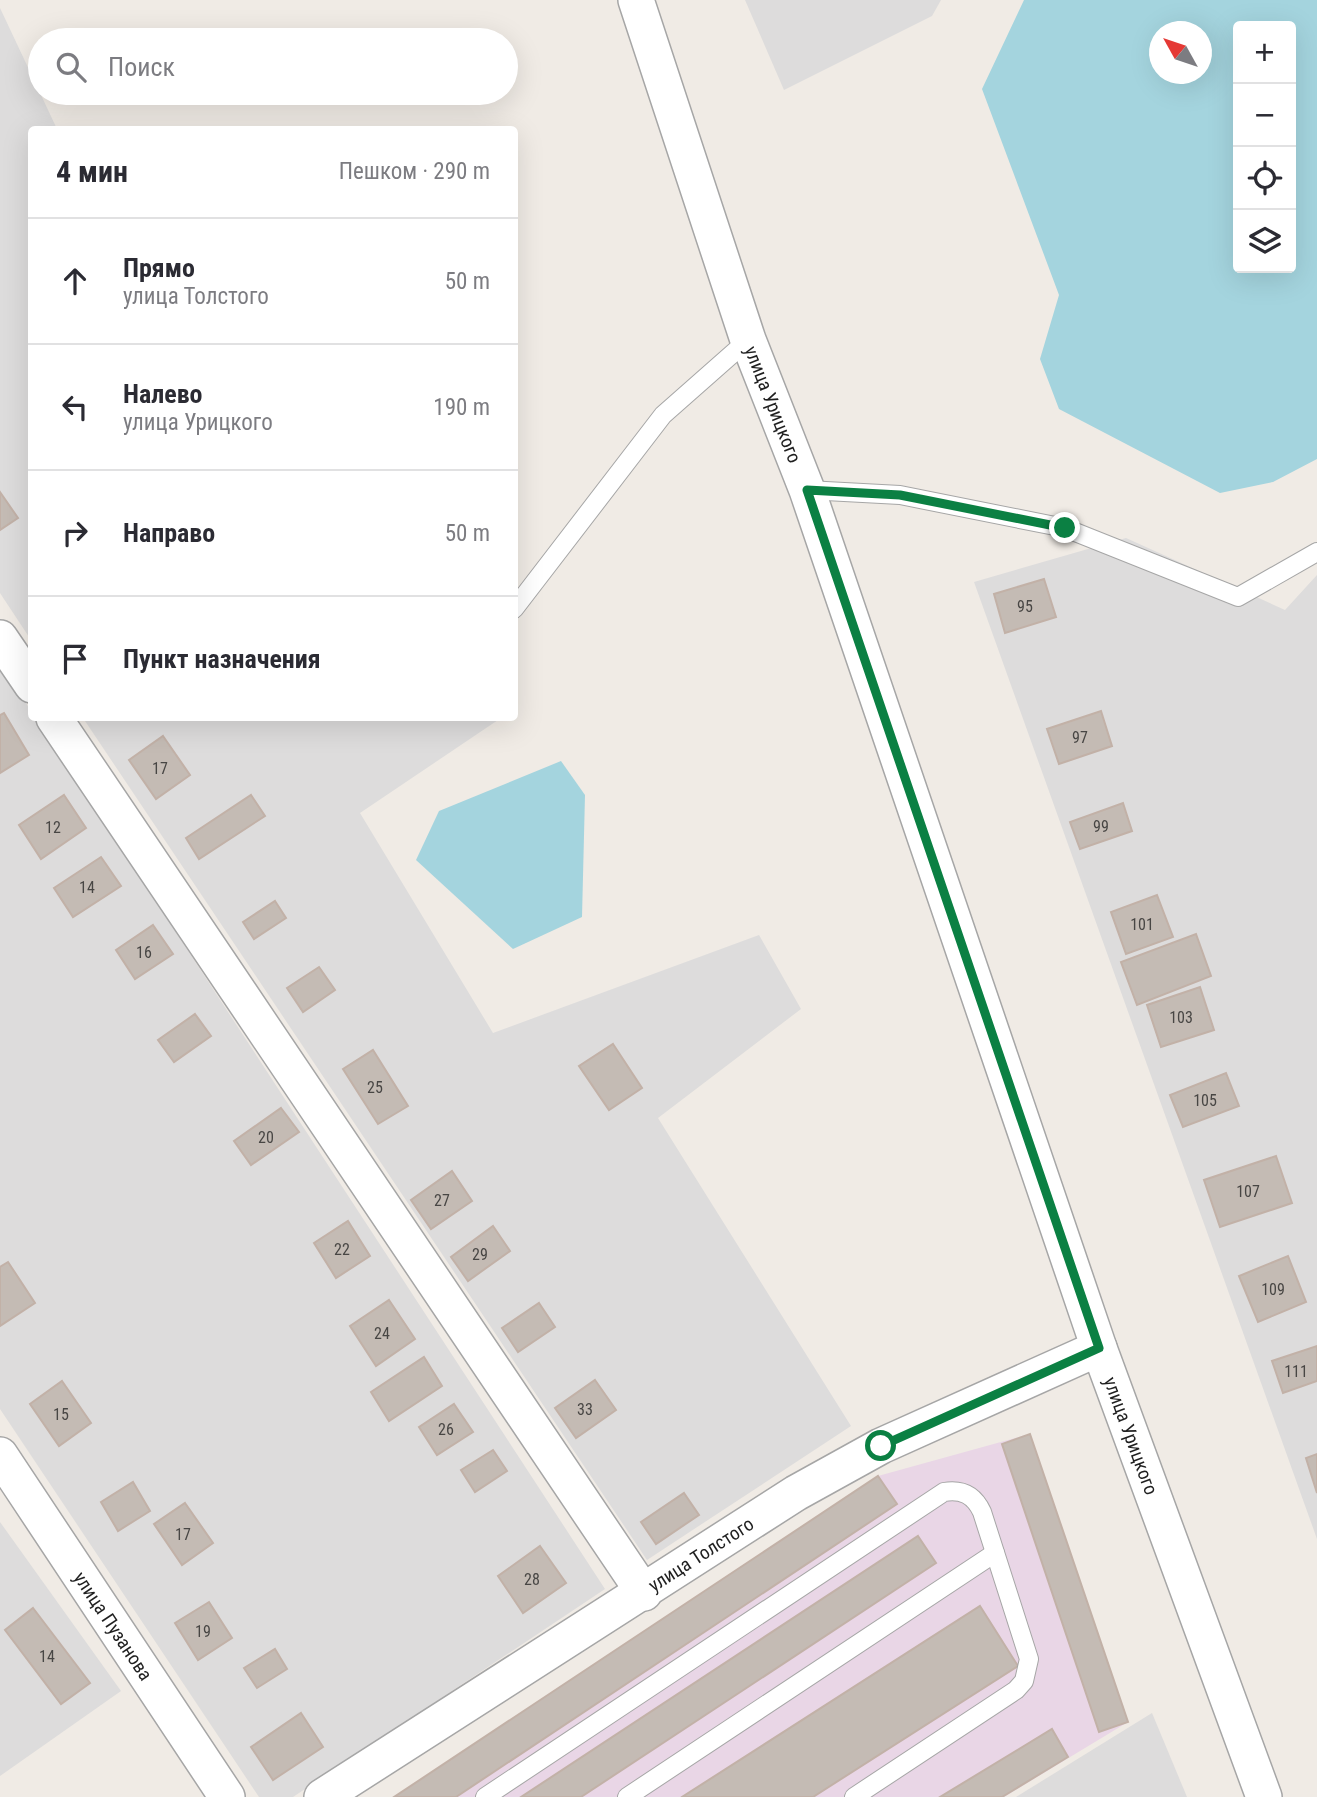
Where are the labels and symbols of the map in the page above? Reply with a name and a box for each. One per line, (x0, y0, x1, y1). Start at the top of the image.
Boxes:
north arrow (1149, 21, 1212, 84)
street label: улица Урицкого (739, 343, 806, 466)
route end (1049, 512, 1080, 543)
house number: 95 (1017, 597, 1033, 616)
house number: 97 (1072, 728, 1088, 747)
house number: 17 (152, 759, 168, 778)
house number: 99 (1093, 817, 1109, 836)
house number: 12 (45, 818, 61, 837)
house number: 14 (79, 878, 95, 897)
house number: 101 (1130, 915, 1154, 934)
house number: 16 (136, 943, 152, 962)
house number: 103 (1169, 1008, 1193, 1027)
house number: 25 (367, 1078, 383, 1097)
house number: 105 (1193, 1091, 1217, 1110)
house number: 20 (258, 1128, 274, 1147)
house number: 107 (1236, 1182, 1260, 1201)
house number: 27 (434, 1191, 450, 1210)
house number: 22 (334, 1240, 350, 1259)
house number: 29 (472, 1245, 488, 1264)
house number: 109 (1261, 1280, 1285, 1299)
house number: 24 (374, 1324, 390, 1343)
house number: 111 (1284, 1362, 1308, 1381)
street label: улица Урицкого (1099, 1374, 1163, 1498)
house number: 33 (577, 1400, 593, 1419)
house number: 15 (53, 1405, 69, 1424)
house number: 26 (438, 1420, 454, 1439)
route start (865, 1430, 896, 1461)
street label: улица Толстого (644, 1512, 758, 1597)
house number: 17 (175, 1525, 191, 1544)
street label: улица Пузанова (69, 1567, 157, 1685)
house number: 28 (524, 1570, 540, 1589)
house number: 19 (195, 1622, 211, 1641)
house number: 14 (39, 1647, 55, 1666)

